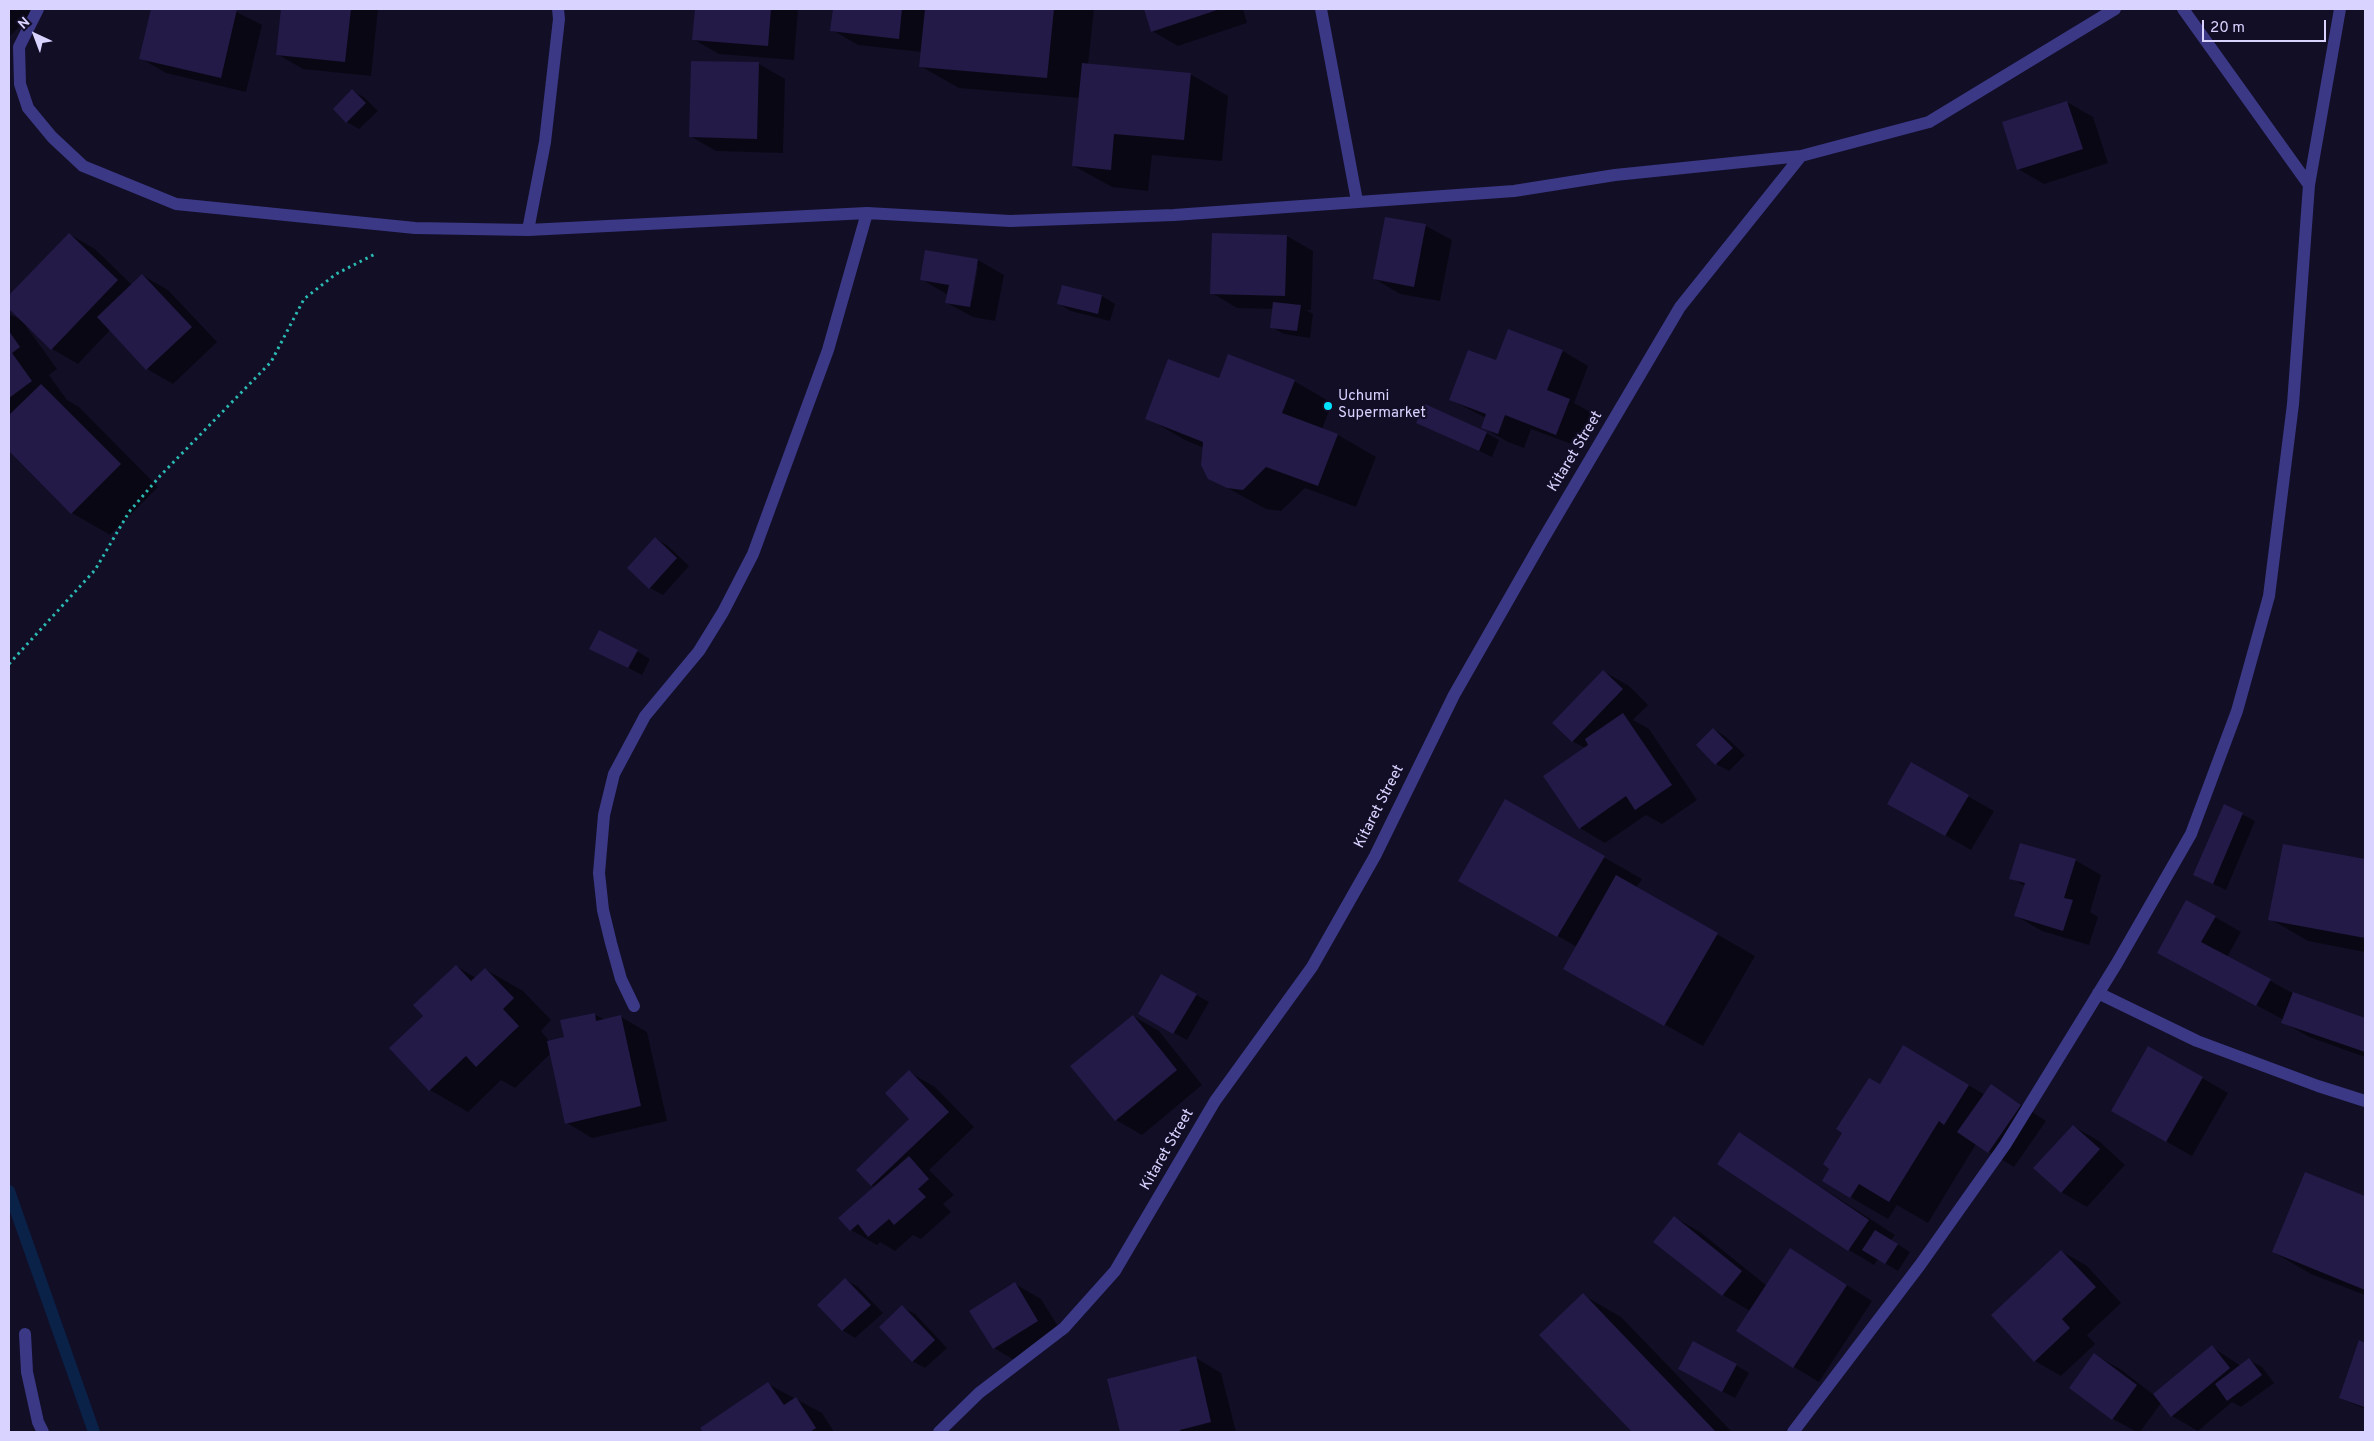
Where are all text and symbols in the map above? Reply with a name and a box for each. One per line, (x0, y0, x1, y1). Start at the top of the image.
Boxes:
north arrow (10, 10, 60, 60)
scale bar (2204, 10, 2328, 42)
text: N (15, 14, 34, 33)
text: 20 m (2210, 19, 2245, 38)
place label: Uchumi Supermarket (1338, 388, 1426, 423)
marker: Uchumi Supermarket (1322, 400, 1334, 412)
street label: Kitaret Street (1545, 408, 1607, 496)
street label: Kitaret Street (1351, 762, 1409, 852)
street label: Kitaret Street (1137, 1106, 1199, 1194)

